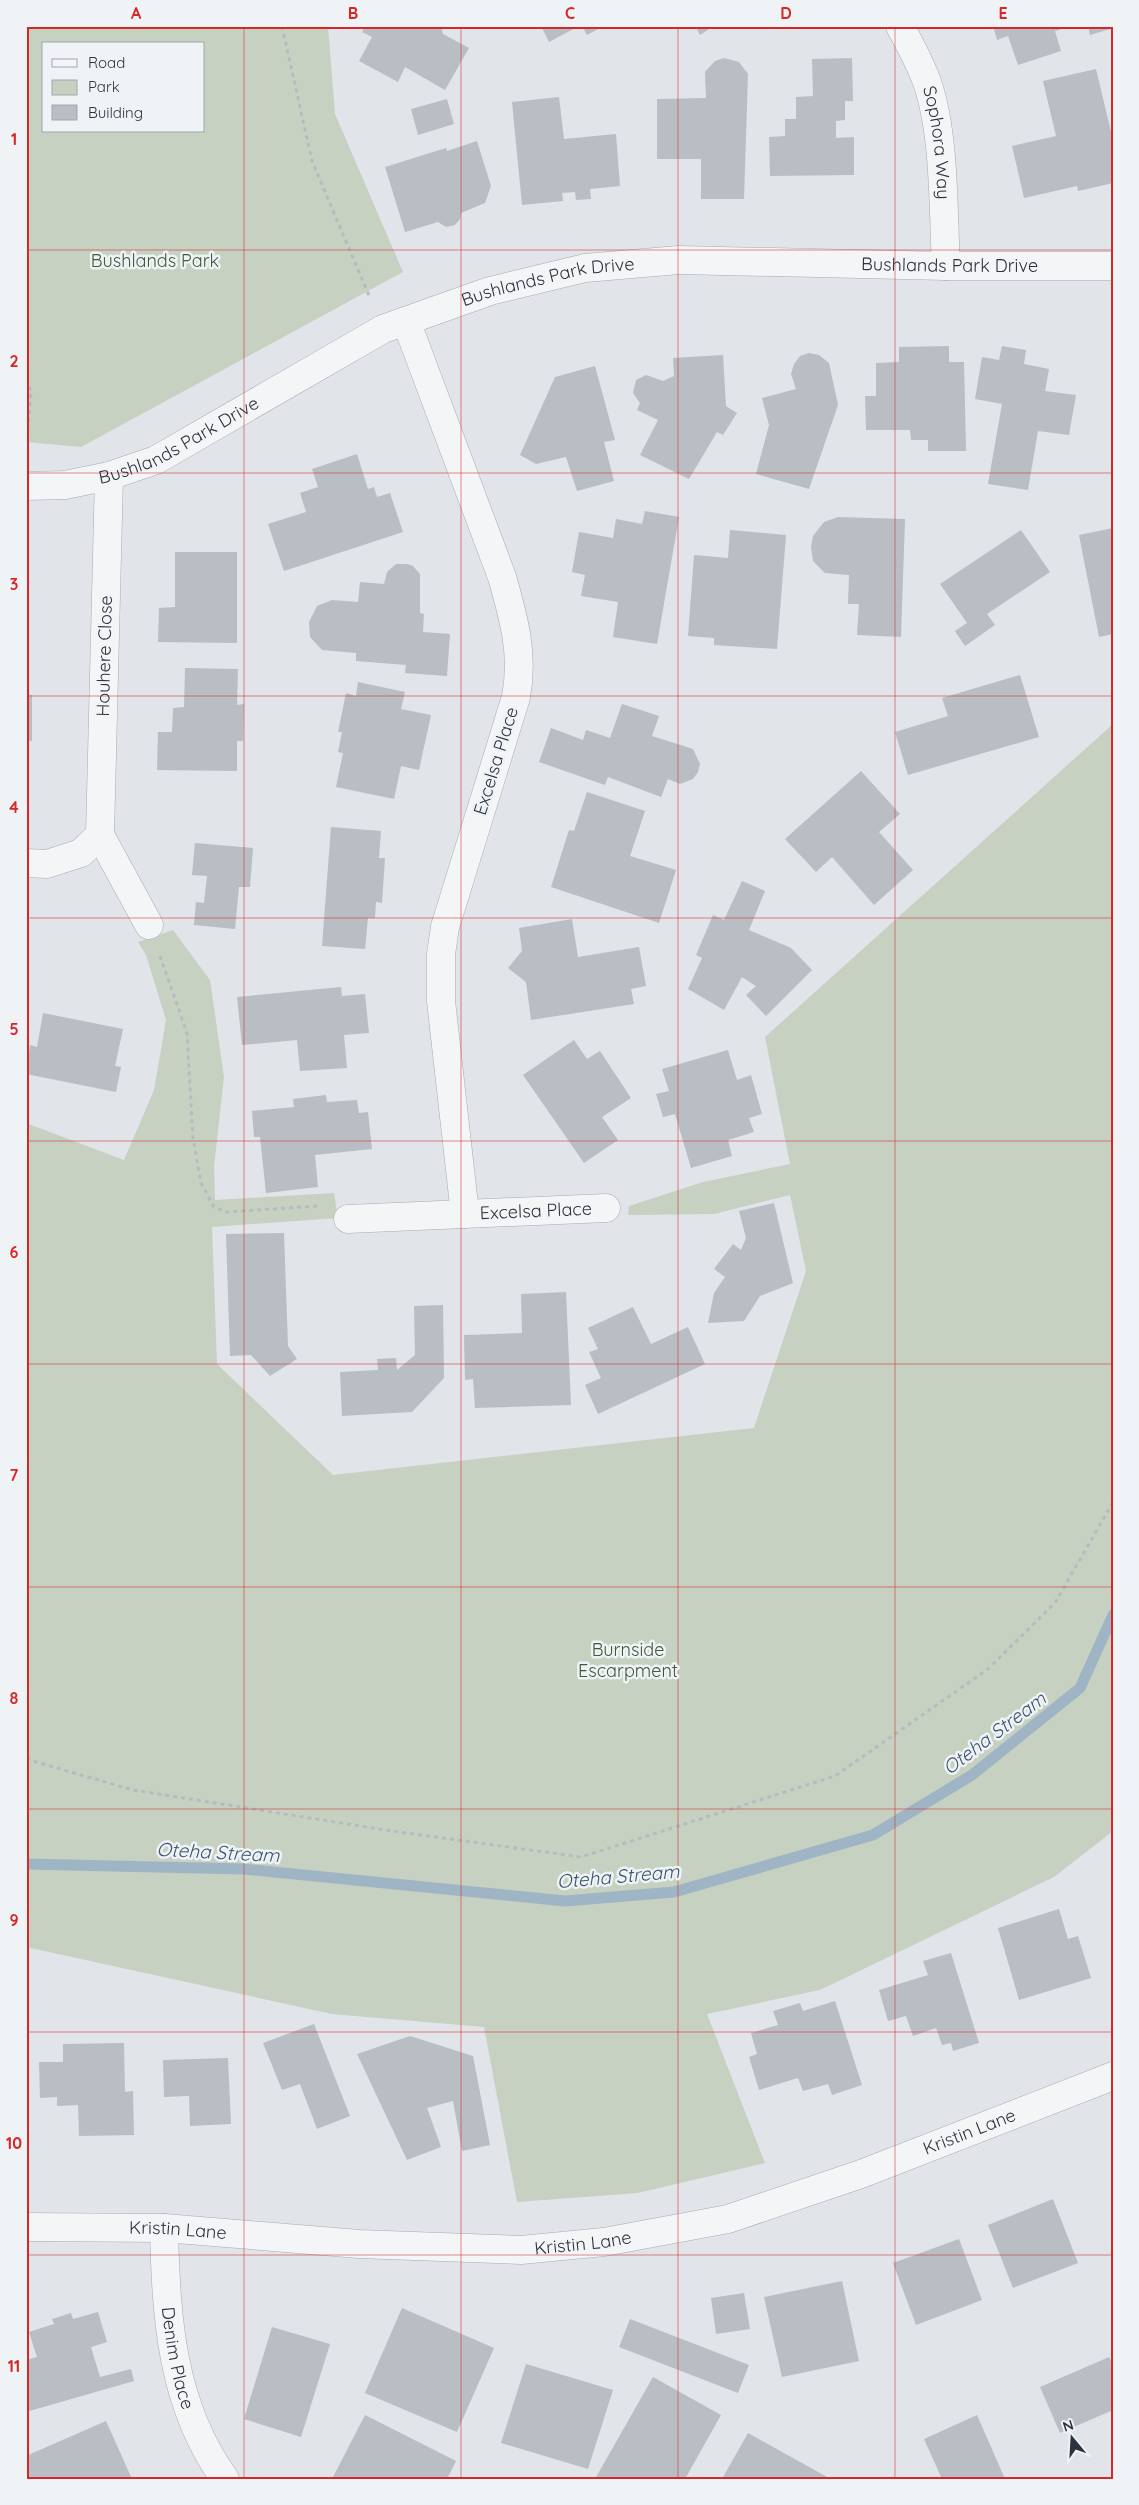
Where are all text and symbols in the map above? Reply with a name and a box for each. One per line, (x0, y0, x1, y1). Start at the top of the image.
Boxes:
text: A (131, 3, 142, 23)
text: B (348, 3, 358, 23)
text: C (565, 3, 575, 23)
text: D (780, 3, 792, 23)
text: E (998, 3, 1008, 23)
legend (42, 42, 205, 132)
text: Road (88, 53, 125, 72)
text: Park (88, 77, 120, 96)
street label: Sophora Way (918, 83, 956, 200)
text: Building (88, 103, 143, 122)
text: 1 (11, 129, 17, 149)
park label: Bushlands Park (91, 249, 219, 272)
street label: Bushlands Park Drive (458, 252, 635, 311)
street label: Bushlands Park Drive (861, 252, 1038, 277)
text: 2 (9, 351, 19, 371)
street label: Bushlands Park Drive (96, 391, 263, 489)
text: 3 (10, 574, 18, 594)
street label: Houhere Close (91, 595, 117, 717)
street label: Excelsa Place (468, 704, 523, 818)
text: 4 (9, 797, 19, 817)
text: 5 (9, 1019, 19, 1039)
street label: Excelsa Place (479, 1197, 592, 1224)
text: 6 (10, 1242, 19, 1262)
text: 7 (10, 1465, 19, 1485)
park label: Burnside Escarpment (578, 1638, 678, 1682)
water label: Oteha Stream (938, 1686, 1051, 1780)
text: 8 (10, 1688, 19, 1708)
water label: Oteha Stream (156, 1837, 281, 1867)
water label: Oteha Stream (556, 1859, 681, 1893)
text: 9 (9, 1910, 19, 1930)
street label: Kristin Lane (920, 2103, 1019, 2160)
text: 10 (6, 2133, 22, 2153)
street label: Kristin Lane (129, 2216, 228, 2244)
street label: Kristin Lane (533, 2225, 633, 2260)
street label: Denim Place (157, 2306, 200, 2412)
text: 11 (8, 2356, 20, 2376)
north arrow (1046, 2412, 1096, 2462)
text: N (1060, 2415, 1076, 2436)

